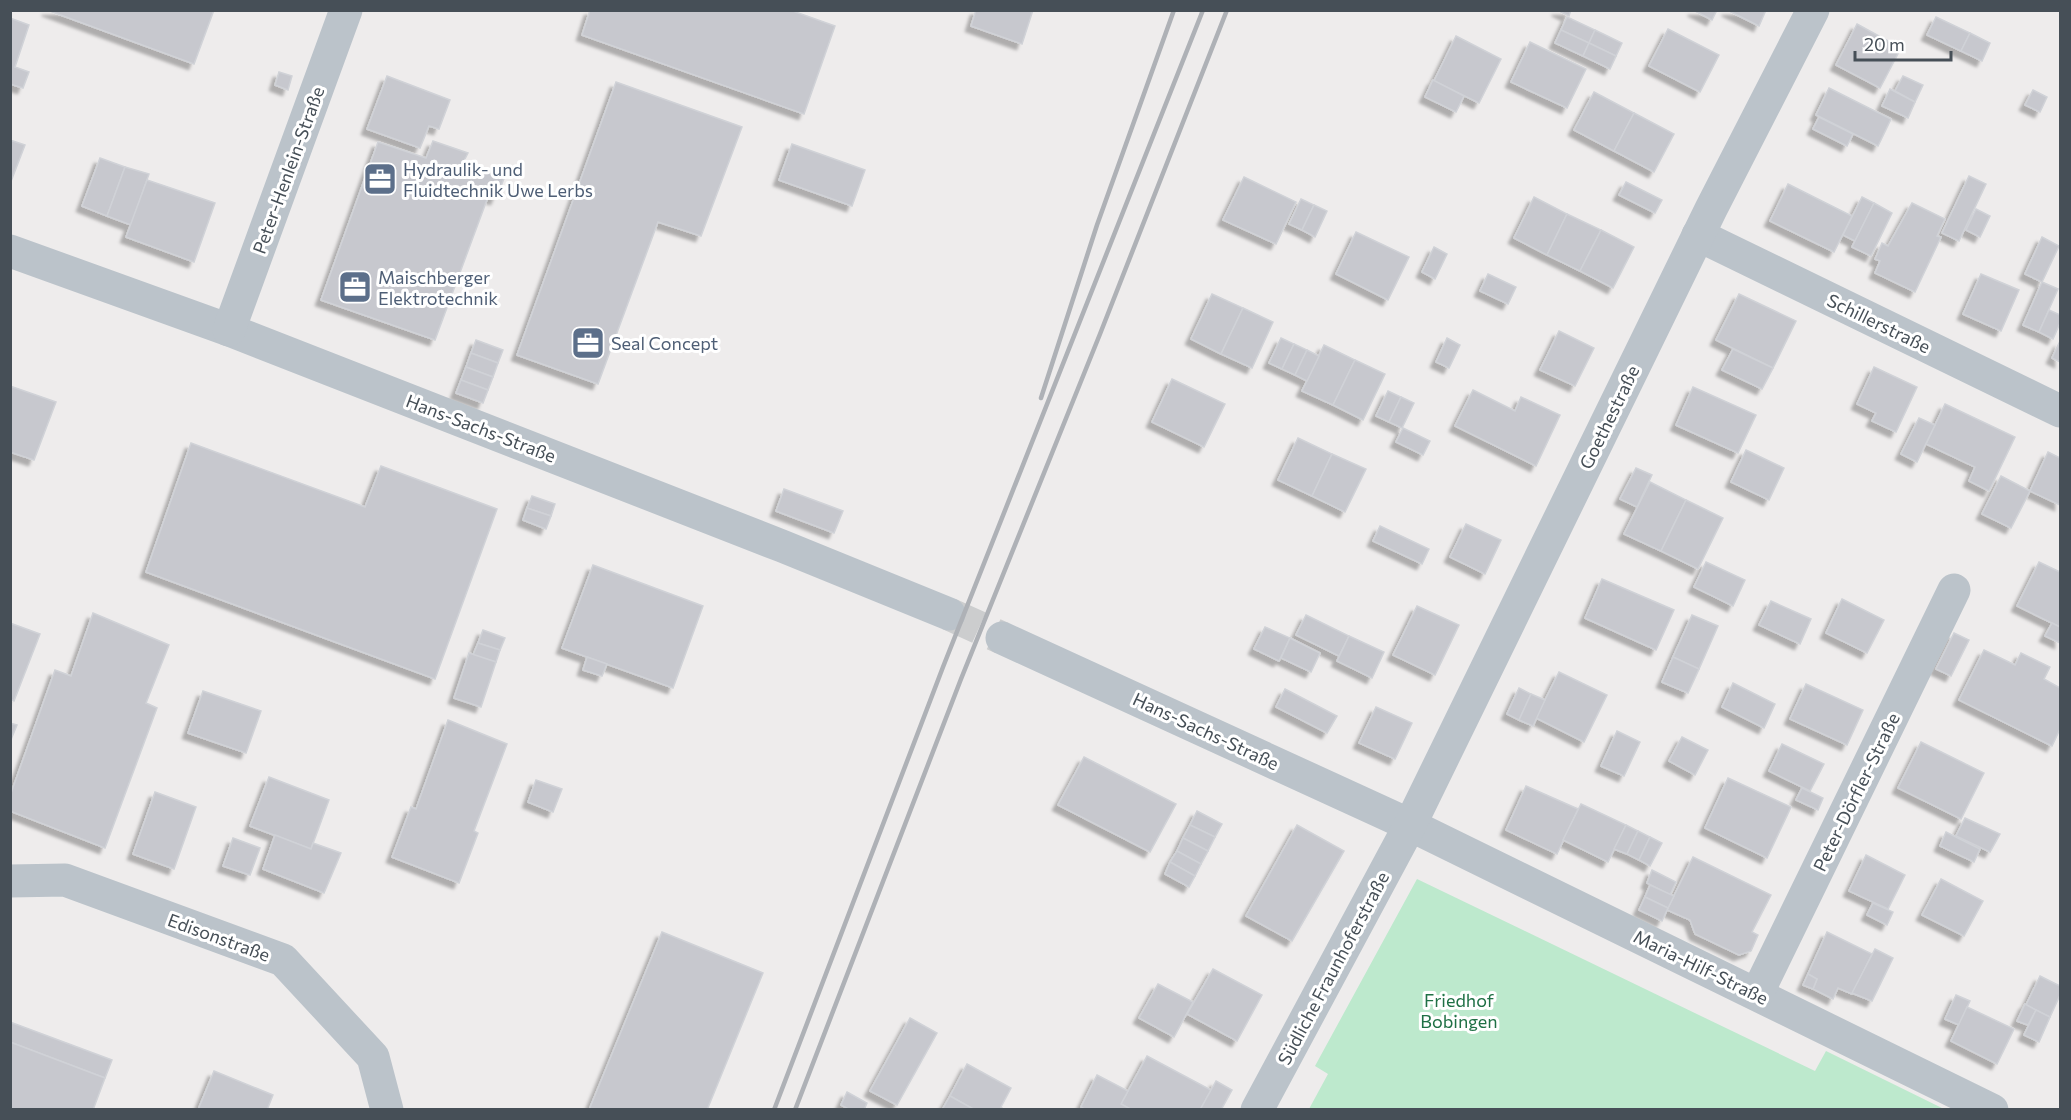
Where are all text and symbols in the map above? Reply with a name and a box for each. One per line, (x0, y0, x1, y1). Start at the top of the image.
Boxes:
scale bar (1855, 24, 1951, 62)
text: 20 m (1864, 33, 1905, 55)
street label: Peter-Henlein-Straße (247, 83, 329, 257)
place label: Hydraulik- und Fluidtechnik Uwe Lerbs (403, 158, 593, 201)
office icon: Hydraulik- und Fluidtechnik Uwe Lerbs (362, 161, 398, 197)
place label: Maischberger Elektrotechnik (378, 266, 498, 309)
office icon: Maischberger Elektrotechnik (337, 269, 373, 305)
street label: Schillerstraße (1824, 289, 1934, 357)
office icon: Seal Concept (570, 325, 606, 361)
place label: Seal Concept (611, 332, 718, 354)
street label: Goethestraße (1574, 361, 1644, 473)
street label: Hans-Sachs-Straße (403, 389, 559, 467)
street label: Hans-Sachs-Straße (1129, 688, 1283, 774)
street label: Peter-Dörfler-Straße (1808, 709, 1904, 875)
street label: Südliche Fraunhoferstraße (1273, 868, 1393, 1068)
street label: Edisonstraße (165, 908, 273, 966)
street label: Maria-Hilf-Straße (1630, 925, 1772, 1009)
park label: Friedhof Bobingen (1420, 989, 1498, 1032)

